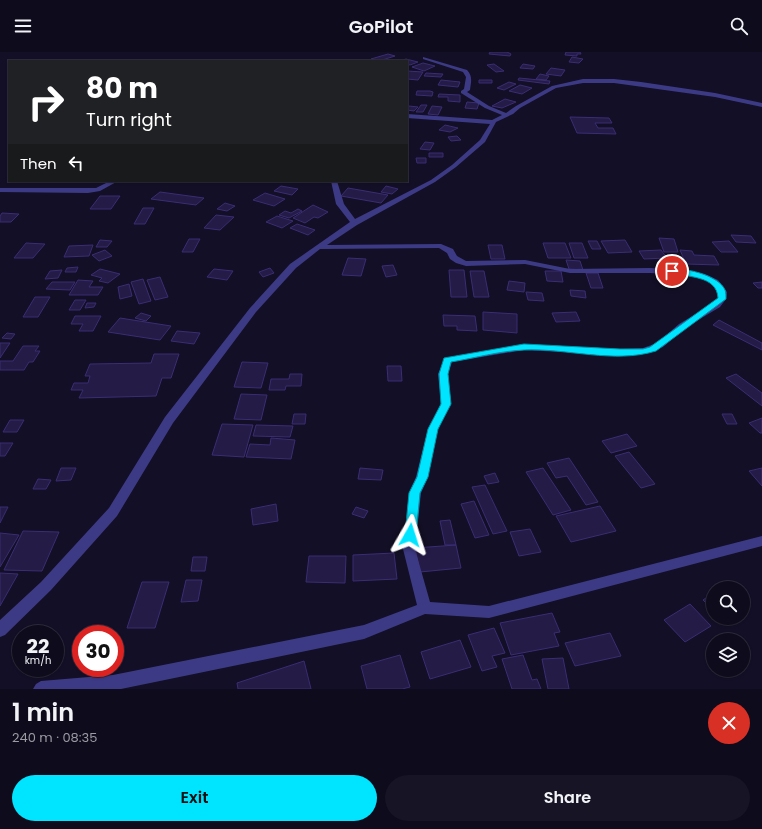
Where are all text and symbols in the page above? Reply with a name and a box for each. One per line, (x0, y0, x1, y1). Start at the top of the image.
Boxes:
text: GoPilot (349, 14, 413, 39)
icon: menu (12, 15, 34, 37)
icon: search (728, 15, 750, 37)
text: 80 m (86, 69, 158, 108)
icon: right (20, 76, 72, 128)
text: Turn right (86, 107, 172, 132)
icon: left (65, 152, 87, 174)
text: Then (20, 153, 57, 174)
pin (655, 254, 689, 288)
icon: arrive (661, 260, 683, 282)
position arrow (389, 514, 431, 556)
map controls (706, 581, 750, 677)
button: search (706, 581, 750, 625)
speed limit sign: 30 (72, 625, 124, 677)
text: 22 (27, 632, 49, 660)
button: layers (706, 633, 750, 677)
text: km/h (25, 653, 51, 668)
text: 1 min (12, 696, 74, 729)
button: close (708, 702, 750, 744)
text: 240 m · 08:35 (12, 728, 97, 747)
button: Exit (12, 775, 377, 821)
button: Share (385, 775, 750, 821)

